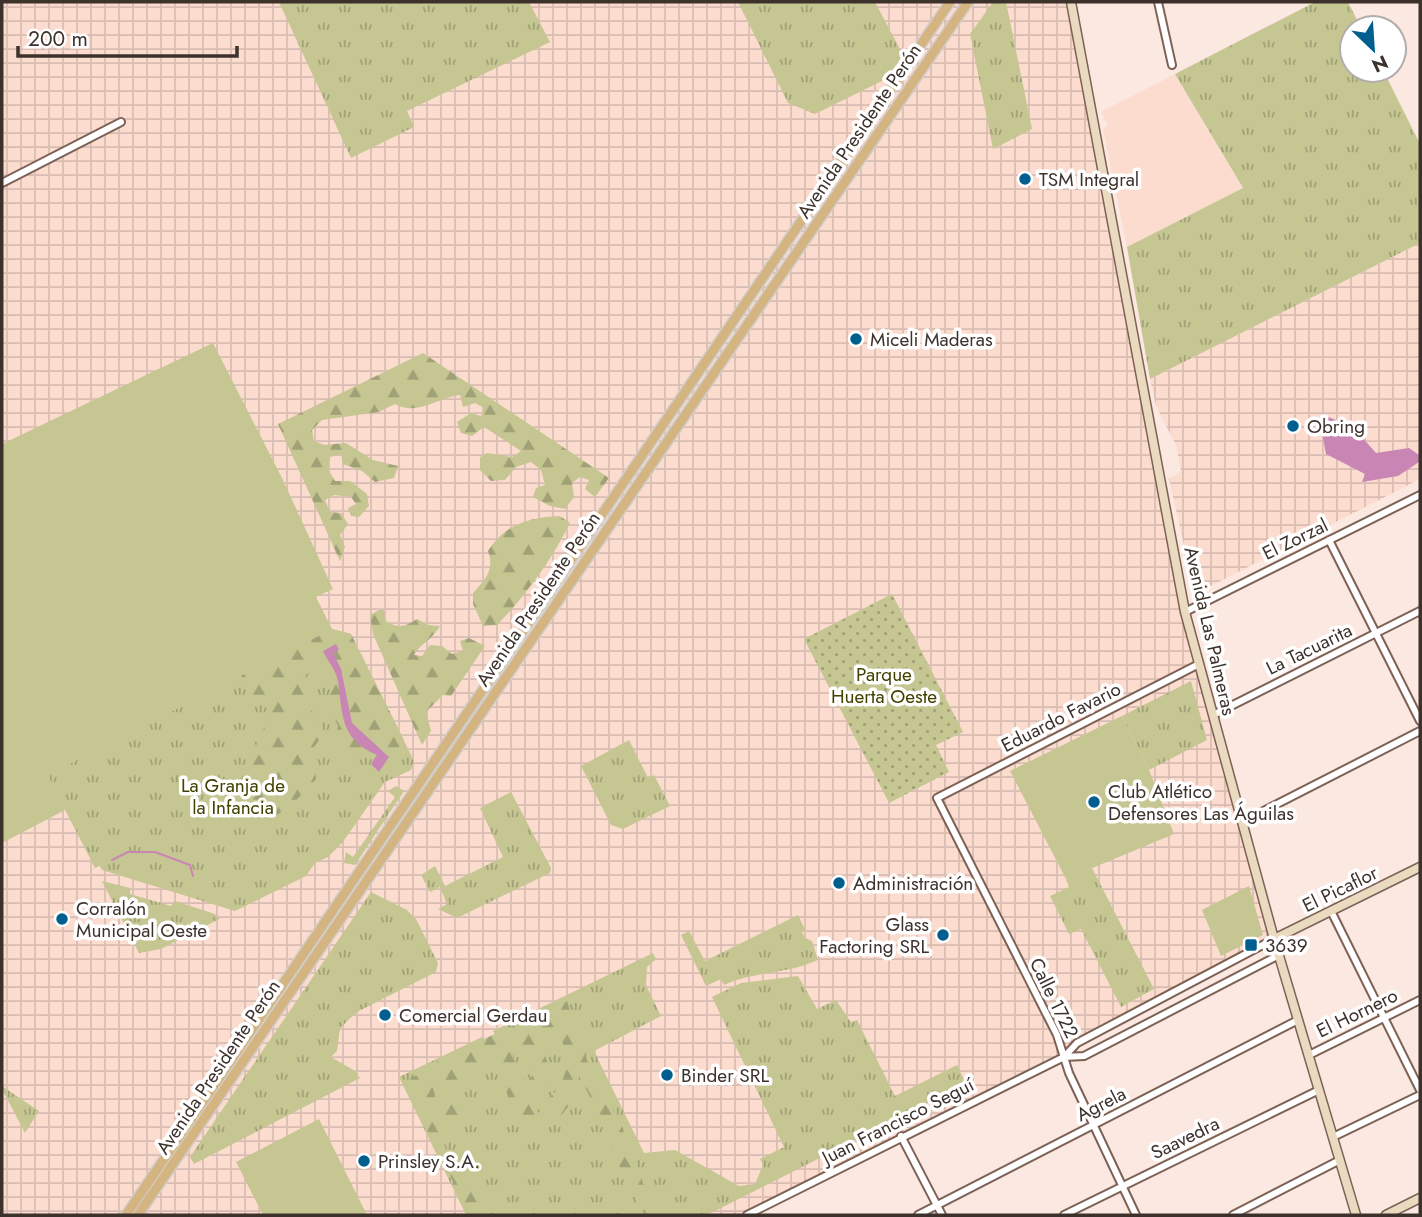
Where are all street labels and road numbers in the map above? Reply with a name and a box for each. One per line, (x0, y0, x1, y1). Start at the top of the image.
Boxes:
street label: Avenida Presidente Perón (790, 38, 928, 224)
street label: Avenida Presidente Perón (469, 506, 607, 692)
street label: El Zorzal (1258, 512, 1332, 566)
street label: Avenida Las Palmeras (1177, 544, 1243, 718)
street label: La Tacuarita (1261, 617, 1357, 681)
street label: Eduardo Favario (996, 675, 1126, 759)
street label: El Picaflor (1298, 859, 1383, 919)
street label: Calle 1722 (1023, 953, 1085, 1043)
street label: Avenida Presidente Perón (149, 974, 287, 1160)
street label: El Hornero (1312, 982, 1402, 1044)
street label: Juan Francisco Seguí (815, 1071, 979, 1172)
street label: Agrela (1071, 1080, 1131, 1128)
street label: Saavedra (1146, 1110, 1224, 1166)

